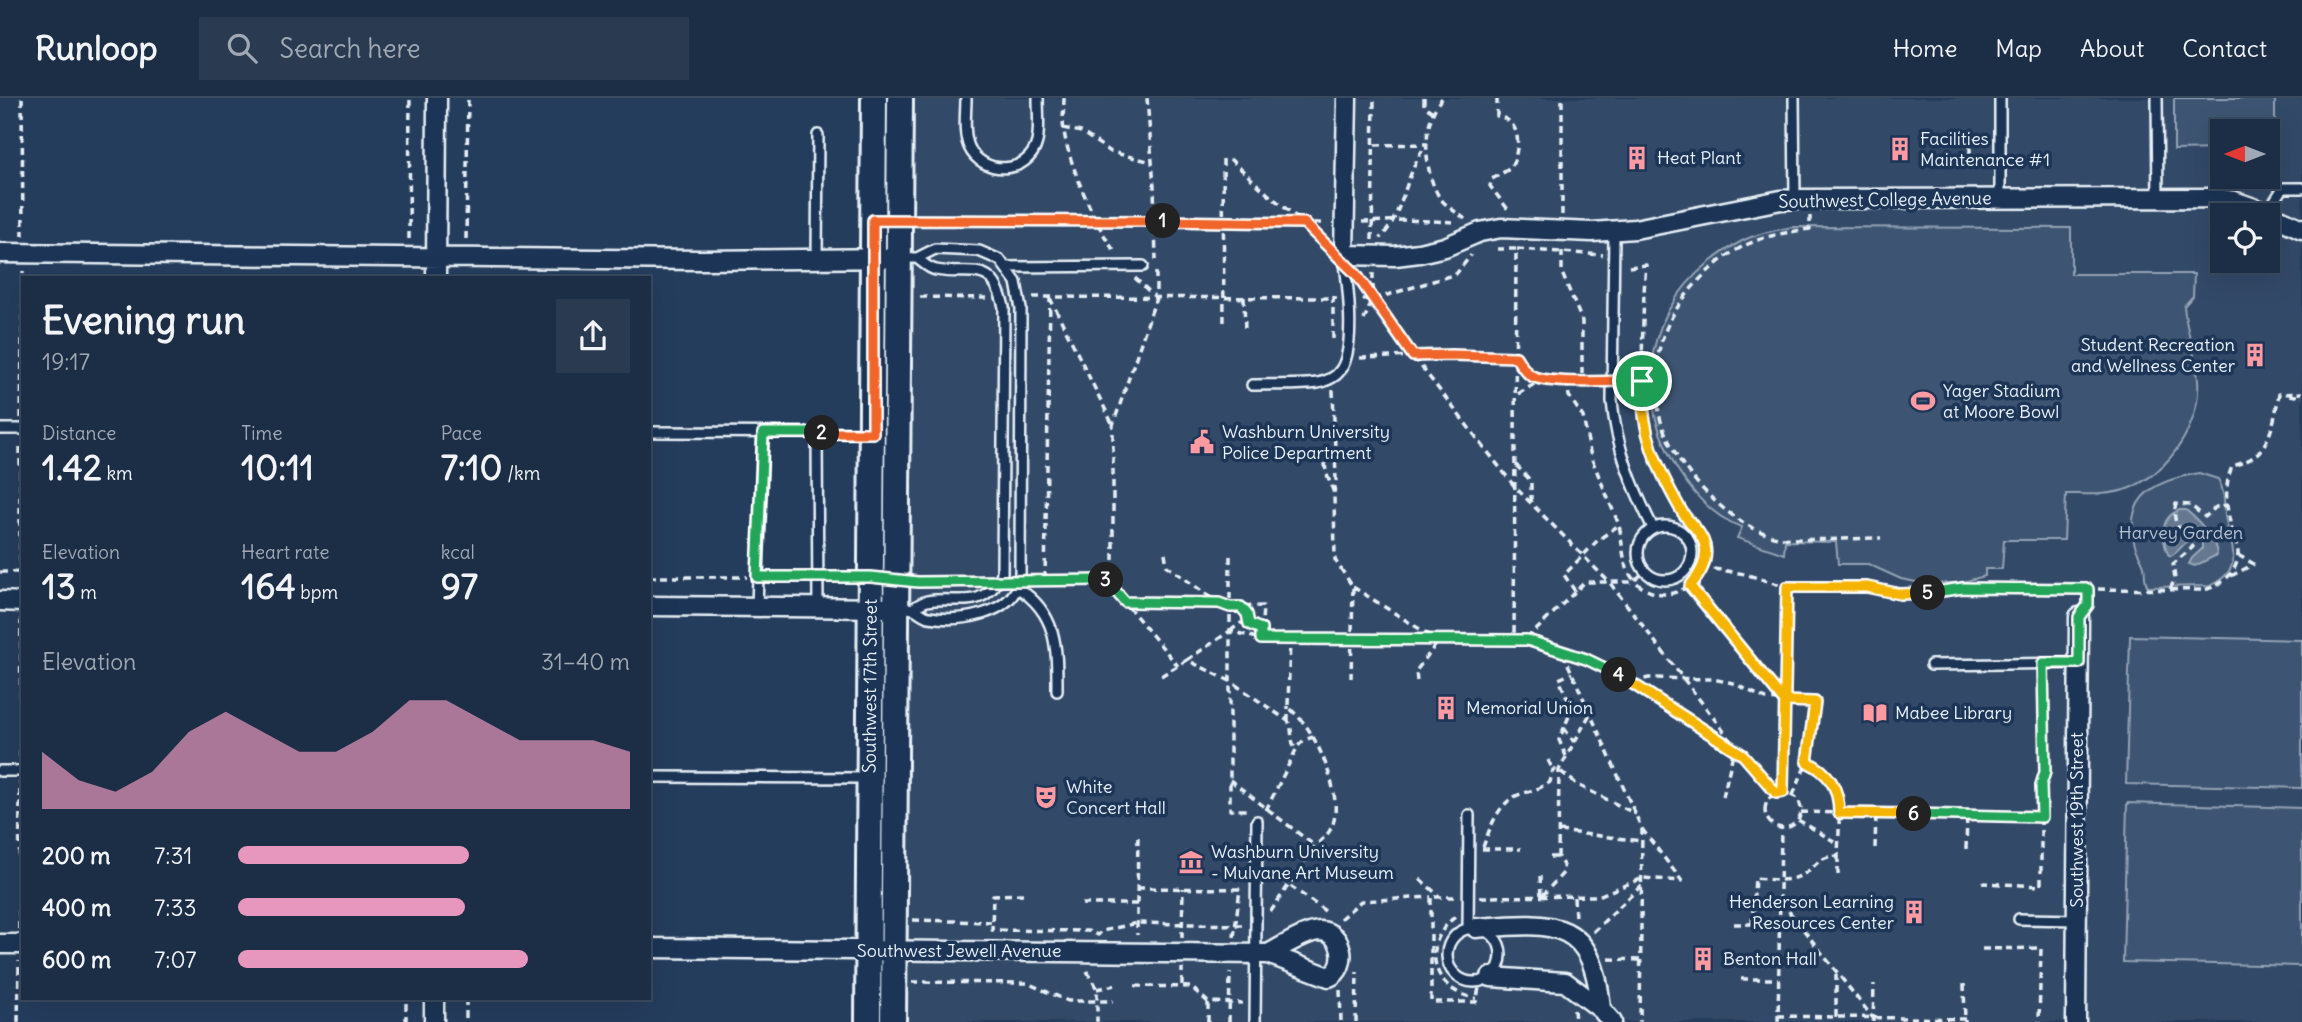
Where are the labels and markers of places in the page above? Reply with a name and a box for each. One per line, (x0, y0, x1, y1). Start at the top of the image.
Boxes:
place label: Facilities Maintenance #1 (1920, 127, 2050, 171)
building icon: Facilities Maintenance #1 (1886, 135, 1914, 163)
building icon: Heat Plant (1623, 144, 1651, 172)
place label: Heat Plant (1657, 146, 1742, 169)
pin: 1 (1146, 204, 1180, 238)
place label: Student Recreation and Wellness Center (2071, 333, 2236, 377)
building icon: Student Recreation and Wellness Center (2241, 341, 2269, 369)
pin (1612, 351, 1672, 411)
place label: Yager Stadium at Moore Bowl (1943, 379, 2060, 423)
sports icon: Yager Stadium at Moore Bowl (1909, 387, 1937, 415)
pin: 2 (804, 416, 840, 450)
place label: Washburn University Police Department (1222, 420, 1390, 464)
public building icon: Washburn University Police Department (1188, 428, 1216, 456)
pin: 3 (1088, 562, 1124, 598)
pin: 5 (1910, 575, 1946, 610)
pin: 4 (1602, 658, 1636, 692)
building icon: Memorial Union (1432, 694, 1460, 722)
place label: Memorial Union (1466, 696, 1593, 719)
library icon: Mabee Library (1861, 699, 1889, 727)
place label: Mabee Library (1895, 701, 2012, 724)
place label: White Concert Hall (1066, 775, 1166, 819)
theatre icon: White Concert Hall (1032, 783, 1060, 811)
pin: 6 (1896, 796, 1932, 832)
place label: Washburn University - Mulvane Art Museum (1211, 840, 1394, 884)
museum icon: Washburn University - Mulvane Art Museum (1177, 848, 1205, 876)
place label: Henderson Learning Resources Center (1729, 890, 1895, 934)
building icon: Henderson Learning Resources Center (1900, 898, 1928, 926)
building icon: Benton Hall (1689, 945, 1717, 973)
place label: Benton Hall (1723, 947, 1817, 970)

